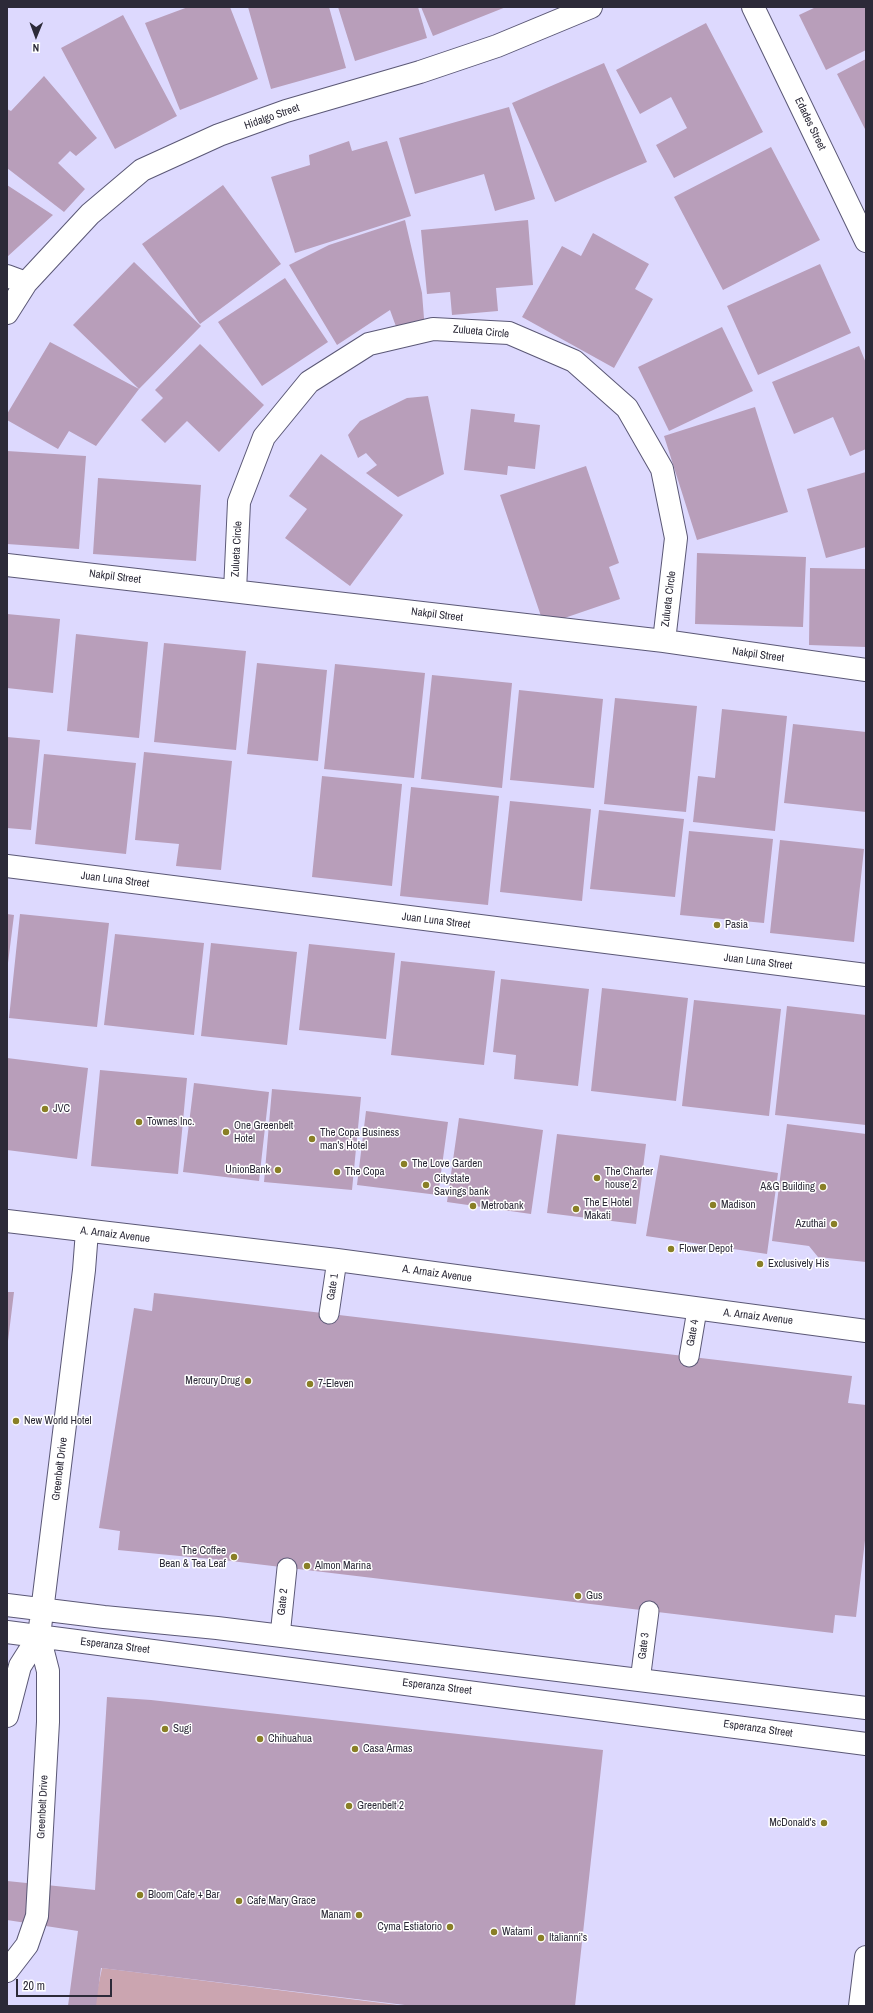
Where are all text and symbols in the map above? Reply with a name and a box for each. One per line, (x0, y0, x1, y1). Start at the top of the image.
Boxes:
north arrow (16, 16, 56, 56)
text: N (32, 41, 39, 55)
street label: Edades Street (792, 95, 828, 153)
street label: Hidalgo Street (243, 101, 301, 133)
street label: Zulueta Circle (452, 323, 510, 341)
street label: Zulueta Circle (229, 521, 245, 577)
street label: Nakpil Street (88, 567, 142, 587)
street label: Zulueta Circle (659, 570, 679, 628)
street label: Nakpil Street (410, 605, 464, 625)
street label: Nakpil Street (731, 645, 785, 665)
street label: Juan Luna Street (80, 869, 150, 891)
street label: Juan Luna Street (401, 910, 471, 932)
place label: Pasia (725, 918, 748, 932)
marker: Pasia (712, 920, 722, 930)
street label: Juan Luna Street (723, 951, 793, 973)
place label: JVC (53, 1102, 70, 1116)
marker: JVC (40, 1104, 50, 1114)
place label: Townes Inc. (147, 1115, 195, 1129)
marker: Townes Inc. (134, 1117, 144, 1127)
place label: One Greenbelt Hotel (234, 1119, 293, 1145)
place label: The Copa Business man's Hotel (320, 1126, 399, 1152)
marker: One Greenbelt Hotel (221, 1127, 231, 1137)
marker: The Copa Business man's Hotel (307, 1134, 317, 1144)
place label: The Love Garden (412, 1157, 482, 1171)
marker: The Love Garden (399, 1159, 409, 1169)
place label: UnionBank (225, 1163, 270, 1177)
marker: UnionBank (273, 1165, 283, 1175)
place label: The Copa (345, 1165, 385, 1179)
place label: The Charter house 2 (605, 1165, 653, 1191)
marker: The Copa (332, 1167, 342, 1177)
place label: Citystate Savings bank (434, 1172, 489, 1198)
marker: The Charter house 2 (592, 1173, 602, 1183)
marker: Citystate Savings bank (421, 1180, 431, 1190)
place label: A&G Building (760, 1180, 815, 1194)
marker: A&G Building (818, 1182, 828, 1192)
place label: The E Hotel Makati (584, 1196, 632, 1222)
place label: Madison (721, 1198, 756, 1212)
place label: Metrobank (481, 1199, 524, 1213)
marker: Madison (708, 1200, 718, 1210)
marker: Metrobank (468, 1201, 478, 1211)
marker: The E Hotel Makati (571, 1204, 581, 1214)
place label: Azuthai (795, 1217, 826, 1231)
marker: Azuthai (829, 1219, 839, 1229)
street label: A. Arnaiz Avenue (79, 1224, 151, 1246)
place label: Flower Depot (679, 1242, 733, 1256)
marker: Flower Depot (666, 1244, 676, 1254)
place label: Exclusively His (768, 1257, 829, 1271)
marker: Exclusively His (755, 1259, 765, 1269)
street label: A. Arnaiz Avenue (401, 1263, 473, 1285)
street label: Gate 1 (324, 1273, 342, 1301)
street label: A. Arnaiz Avenue (722, 1306, 794, 1328)
street label: Gate 4 (684, 1319, 702, 1347)
place label: Mercury Drug (185, 1374, 240, 1388)
marker: Mercury Drug (243, 1376, 253, 1386)
place label: 7-Eleven (318, 1377, 354, 1391)
marker: 7-Eleven (305, 1379, 315, 1389)
place label: New World Hotel (24, 1414, 92, 1428)
marker: New World Hotel (11, 1416, 21, 1426)
street label: Greenbelt Drive (50, 1437, 70, 1501)
place label: The Coffee Bean & Tea Leaf (159, 1544, 226, 1570)
marker: The Coffee Bean & Tea Leaf (229, 1552, 239, 1562)
place label: Almon Marina (315, 1559, 371, 1573)
marker: Almon Marina (302, 1561, 312, 1571)
street label: Gate 2 (275, 1588, 291, 1616)
place label: Gus (586, 1589, 603, 1603)
marker: Gus (573, 1591, 583, 1601)
street label: Gate 3 (636, 1632, 652, 1660)
street label: Esperanza Street (80, 1635, 150, 1657)
street label: Esperanza Street (402, 1676, 472, 1698)
street label: Esperanza Street (723, 1718, 793, 1740)
place label: Sugi (173, 1722, 192, 1736)
marker: Sugi (160, 1724, 170, 1734)
place label: Chihuahua (268, 1732, 312, 1746)
marker: Chihuahua (255, 1734, 265, 1744)
place label: Casa Armas (363, 1742, 413, 1756)
marker: Casa Armas (350, 1744, 360, 1754)
street label: Greenbelt Drive (35, 1775, 51, 1839)
place label: Greenbelt 2 (357, 1799, 404, 1813)
marker: Greenbelt 2 (344, 1801, 354, 1811)
place label: McDonald's (769, 1816, 816, 1830)
marker: McDonald's (819, 1818, 829, 1828)
place label: Bloom Cafe + Bar (148, 1888, 219, 1902)
marker: Bloom Cafe + Bar (135, 1890, 145, 1900)
place label: Cafe Mary Grace (247, 1894, 316, 1908)
marker: Cafe Mary Grace (234, 1896, 244, 1906)
place label: Manam (321, 1908, 351, 1922)
marker: Manam (354, 1910, 364, 1920)
place label: Cyma Estiatorio (377, 1920, 442, 1934)
marker: Cyma Estiatorio (445, 1922, 455, 1932)
place label: Watami (502, 1925, 533, 1939)
marker: Watami (489, 1927, 499, 1937)
place label: Italianni's (549, 1931, 587, 1945)
marker: Italianni's (536, 1933, 546, 1943)
scale bar (18, 1971, 114, 1997)
text: 20 m (23, 1978, 45, 1994)

